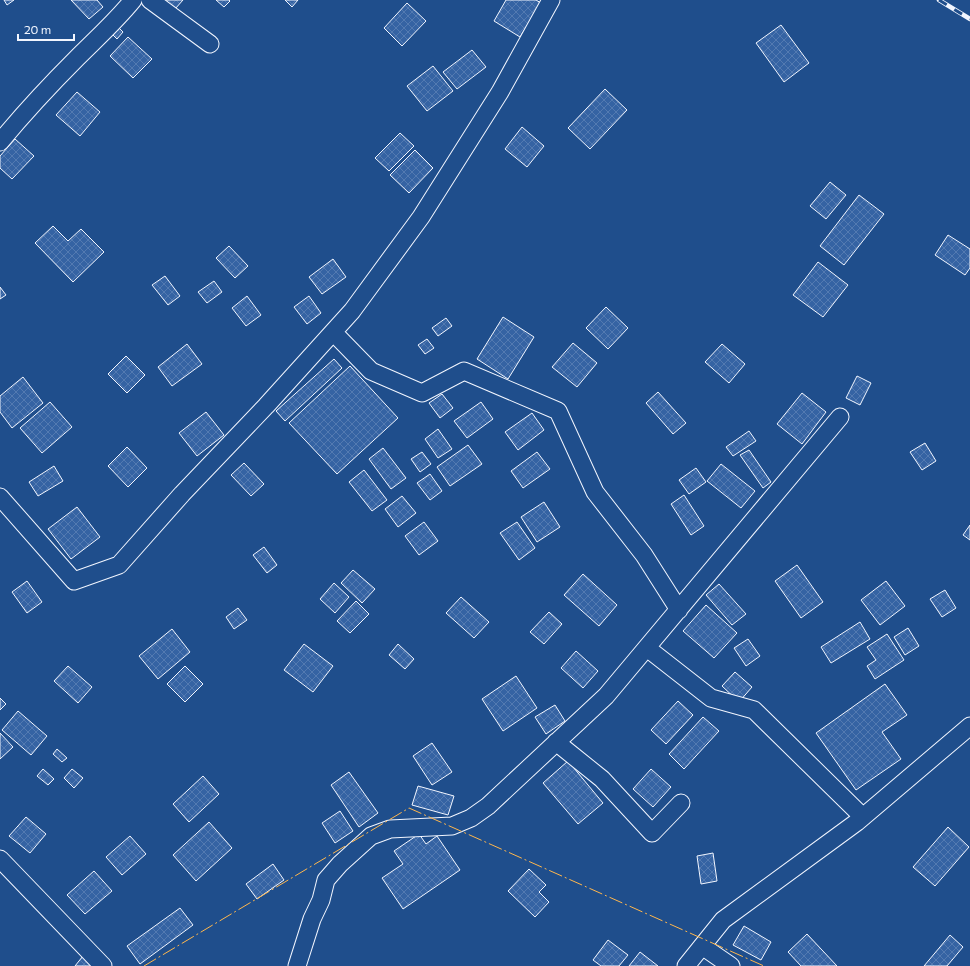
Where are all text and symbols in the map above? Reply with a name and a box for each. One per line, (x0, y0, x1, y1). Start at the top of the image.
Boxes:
scale bar (18, 16, 74, 42)
text: 20 m (24, 22, 51, 36)

